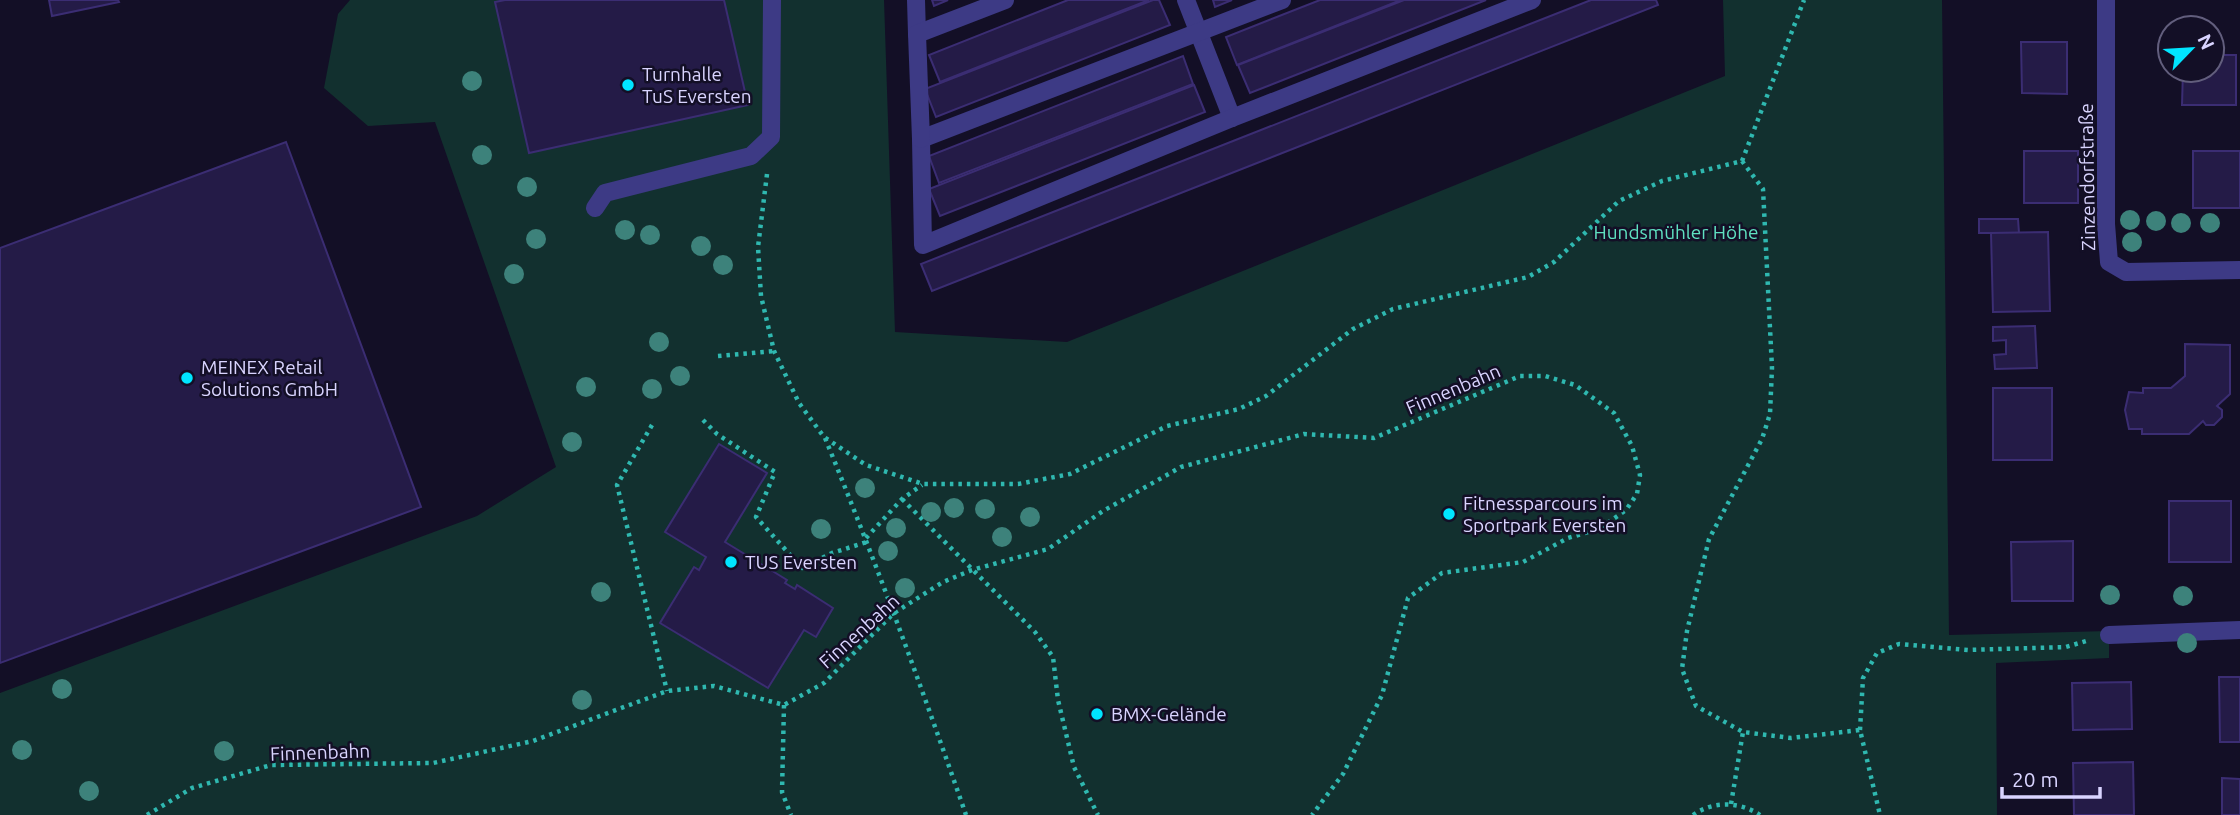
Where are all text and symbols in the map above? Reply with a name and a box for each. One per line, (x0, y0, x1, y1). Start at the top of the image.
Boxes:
north arrow (2156, 14, 2226, 84)
text: N (2193, 31, 2219, 53)
place label: Turnhalle TuS Eversten (642, 63, 752, 107)
marker: Turnhalle TuS Eversten (620, 77, 636, 93)
street label: Zinzendorfstraße (2075, 103, 2099, 251)
park label: Hundsmühler Höhe (1593, 221, 1759, 243)
place label: MEINEX Retail Solutions GmbH (201, 356, 338, 400)
street label: Finnenbahn (1403, 359, 1503, 419)
marker: MEINEX Retail Solutions GmbH (179, 370, 195, 386)
place label: Fitnessparcours im Sportpark Eversten (1463, 492, 1626, 536)
marker: Fitnessparcours im Sportpark Eversten (1441, 506, 1457, 522)
place label: TUS Eversten (745, 551, 857, 573)
marker: TUS Eversten (723, 554, 739, 570)
street label: Finnenbahn (814, 589, 904, 673)
place label: BMX-Gelände (1111, 703, 1227, 725)
marker: BMX-Gelände (1089, 706, 1105, 722)
street label: Finnenbahn (270, 739, 370, 765)
scale bar (2002, 756, 2100, 800)
text: 20 m (2012, 767, 2059, 791)

